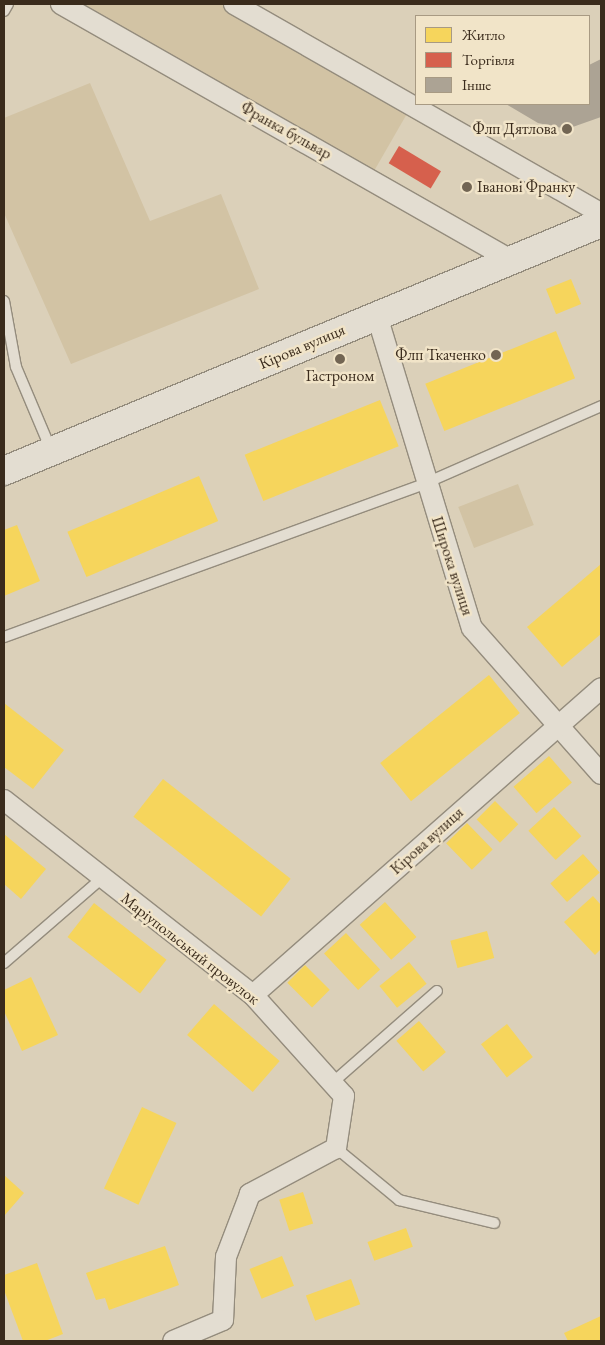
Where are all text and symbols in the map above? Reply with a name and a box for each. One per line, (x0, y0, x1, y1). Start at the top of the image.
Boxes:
legend (415, 15, 590, 105)
text: Житло (462, 25, 505, 44)
text: Торгівля (462, 50, 515, 69)
text: Інше (462, 75, 491, 94)
street label: Франка бульвар (237, 98, 335, 164)
place label: Флп Дятлова (472, 119, 557, 139)
marker: Флп Дятлова (561, 123, 573, 135)
place label: Іванові Франку (477, 177, 575, 197)
marker: Іванові Франку (461, 181, 473, 193)
street label: Кірова вулиця (256, 320, 348, 374)
place label: Флп Ткаченко (395, 345, 486, 365)
marker: Флп Ткаченко (490, 349, 502, 361)
marker: Гастроном (334, 353, 346, 365)
place label: Гастроном (306, 366, 374, 386)
street label: Широка вулиця (427, 514, 477, 618)
street label: Кірова вулиця (386, 803, 468, 879)
street label: Маріупольський провулок (117, 889, 263, 1009)

